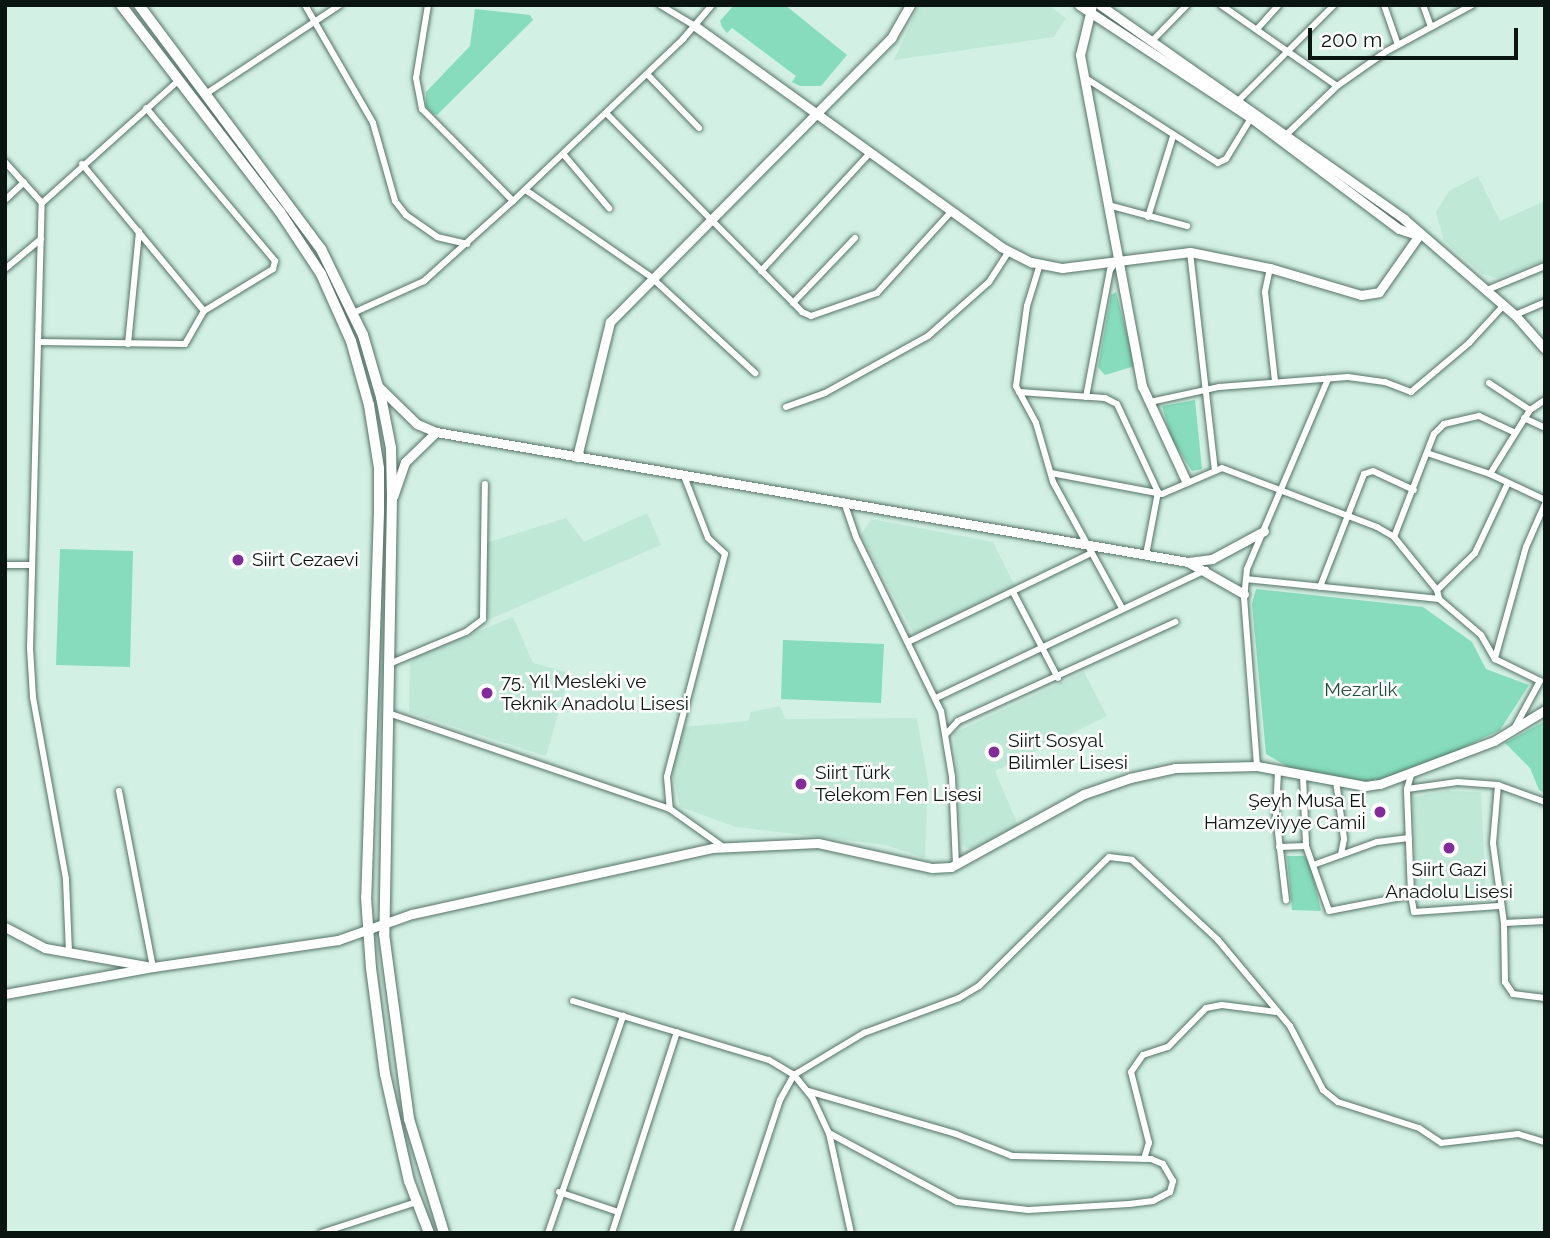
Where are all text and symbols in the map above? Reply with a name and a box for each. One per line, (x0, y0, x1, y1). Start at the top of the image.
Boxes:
scale bar (1312, 14, 1522, 58)
text: 200 m (1321, 27, 1382, 52)
place label: Siirt Cezaevi (252, 549, 359, 571)
marker: Siirt Cezaevi (230, 552, 246, 568)
place label: 75. Yıl Mesleki ve Teknik Anadolu Lisesi (501, 671, 689, 715)
park label: Mezarlık (1324, 679, 1398, 701)
marker: 75. Yıl Mesleki ve Teknik Anadolu Lisesi (479, 685, 495, 701)
place label: Siirt Sosyal Bilimler Lisesi (1008, 730, 1128, 774)
marker: Siirt Sosyal Bilimler Lisesi (986, 744, 1002, 760)
place label: Siirt Türk Telekom Fen Lisesi (815, 762, 982, 806)
marker: Siirt Türk Telekom Fen Lisesi (793, 776, 809, 792)
place label: Şeyh Musa El Hamzeviyye Camiİ (1204, 790, 1366, 834)
marker: Şeyh Musa El Hamzeviyye Camiİ (1372, 804, 1388, 820)
marker: Siirt Gazi Anadolu Lisesi (1441, 840, 1457, 856)
place label: Siirt Gazi Anadolu Lisesi (1385, 859, 1513, 903)

